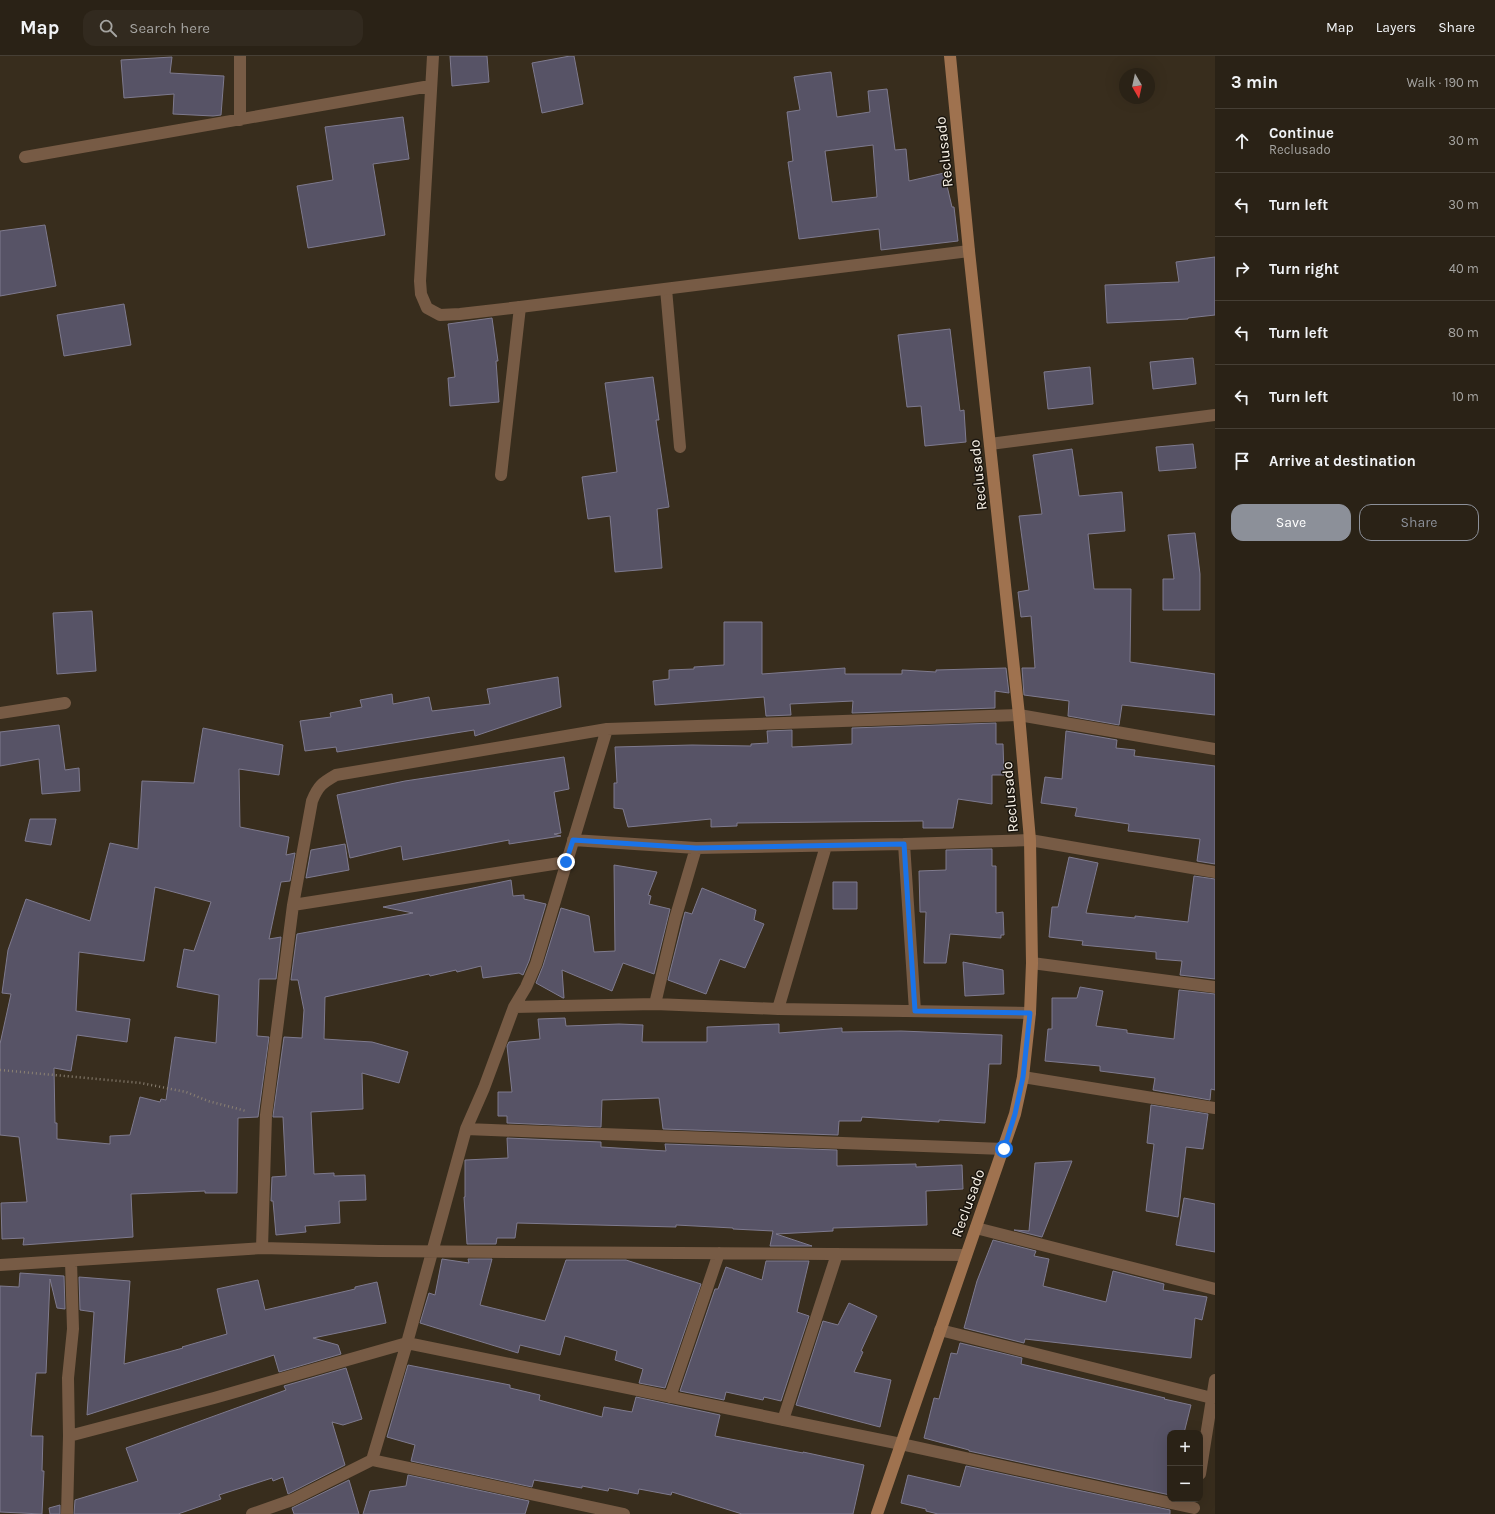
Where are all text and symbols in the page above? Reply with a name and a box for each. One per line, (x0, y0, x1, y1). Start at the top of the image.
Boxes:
search box (83, 10, 363, 46)
text: Map (20, 17, 59, 39)
icon: search (97, 17, 119, 39)
text: Search here (129, 19, 210, 37)
text: Map (1326, 19, 1354, 36)
text: Layers (1376, 19, 1416, 36)
text: Share (1438, 19, 1475, 36)
north arrow (1119, 68, 1155, 104)
text: 3 min (1231, 72, 1278, 92)
text: Walk · 190 m (1406, 75, 1479, 90)
street label: Reclusado (931, 116, 957, 188)
text: Continue (1269, 124, 1334, 142)
icon: ahead (1231, 130, 1253, 152)
text: 30 m (1448, 133, 1479, 148)
text: Reclusado (1269, 142, 1331, 157)
icon: left (1231, 194, 1253, 216)
text: Turn left (1269, 196, 1328, 214)
text: 30 m (1448, 197, 1479, 212)
icon: right (1231, 258, 1253, 280)
text: Turn right (1269, 260, 1339, 278)
text: 40 m (1449, 261, 1479, 276)
icon: left (1231, 322, 1253, 344)
text: Turn left (1269, 324, 1328, 342)
text: 80 m (1448, 325, 1479, 340)
icon: left (1231, 386, 1253, 408)
text: Turn left (1269, 388, 1328, 406)
text: 10 m (1452, 389, 1479, 404)
street label: Reclusado (965, 439, 991, 511)
icon: arrive (1231, 450, 1253, 472)
text: Arrive at destination (1269, 452, 1416, 470)
button: Save (1231, 504, 1351, 541)
button: Share (1359, 504, 1479, 541)
street label: Reclusado (998, 761, 1022, 833)
route end (557, 853, 575, 871)
route start (995, 1140, 1013, 1158)
street label: Reclusado (947, 1166, 989, 1240)
map controls (1167, 1430, 1203, 1502)
button: + (1167, 1430, 1203, 1466)
button: − (1167, 1466, 1203, 1502)

